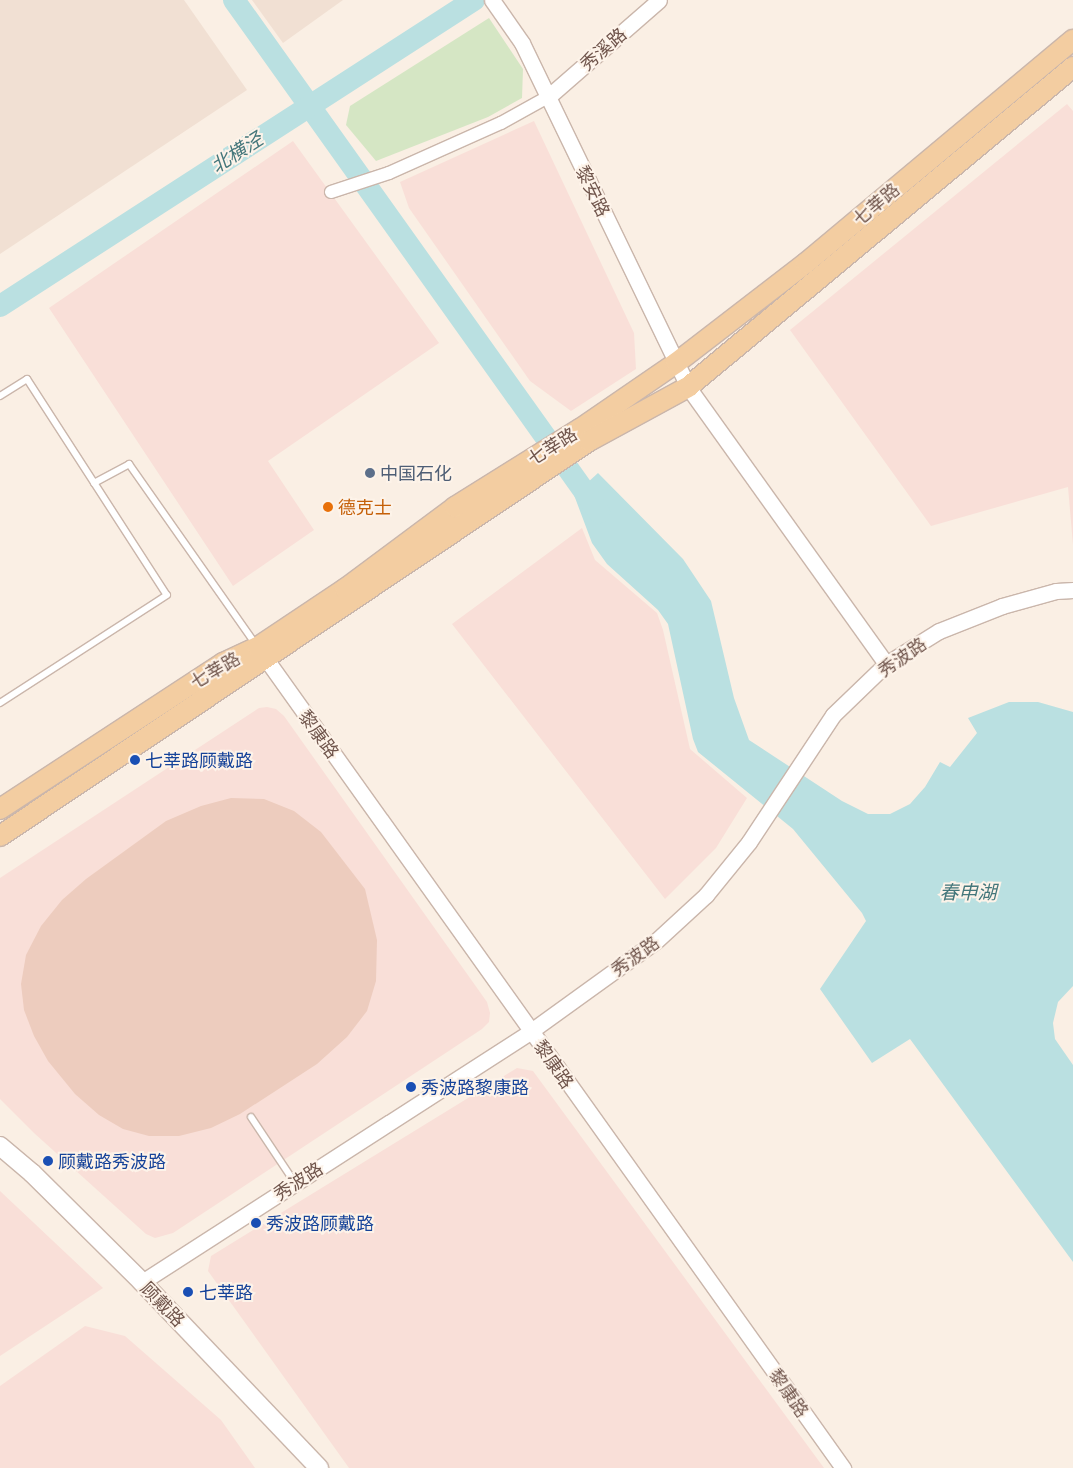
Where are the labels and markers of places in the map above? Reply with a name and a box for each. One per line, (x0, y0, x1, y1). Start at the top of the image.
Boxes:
place label: 中国石化 (380, 462, 452, 484)
marker: 中国石化 (364, 467, 376, 479)
place label: 德克士 (338, 496, 392, 518)
marker: 德克士 (322, 501, 334, 513)
place label: 七莘路顾戴路 (145, 749, 253, 771)
marker: 七莘路顾戴路 (129, 754, 141, 766)
place label: 秀波路黎康路 (421, 1076, 529, 1098)
marker: 秀波路黎康路 (405, 1081, 417, 1093)
place label: 顾戴路秀波路 (58, 1150, 166, 1172)
marker: 顾戴路秀波路 (42, 1155, 54, 1167)
place label: 秀波路顾戴路 (266, 1212, 374, 1234)
marker: 秀波路顾戴路 (250, 1217, 262, 1229)
place label: 七莘路 (199, 1281, 253, 1303)
marker: 七莘路 (181, 1285, 195, 1299)

